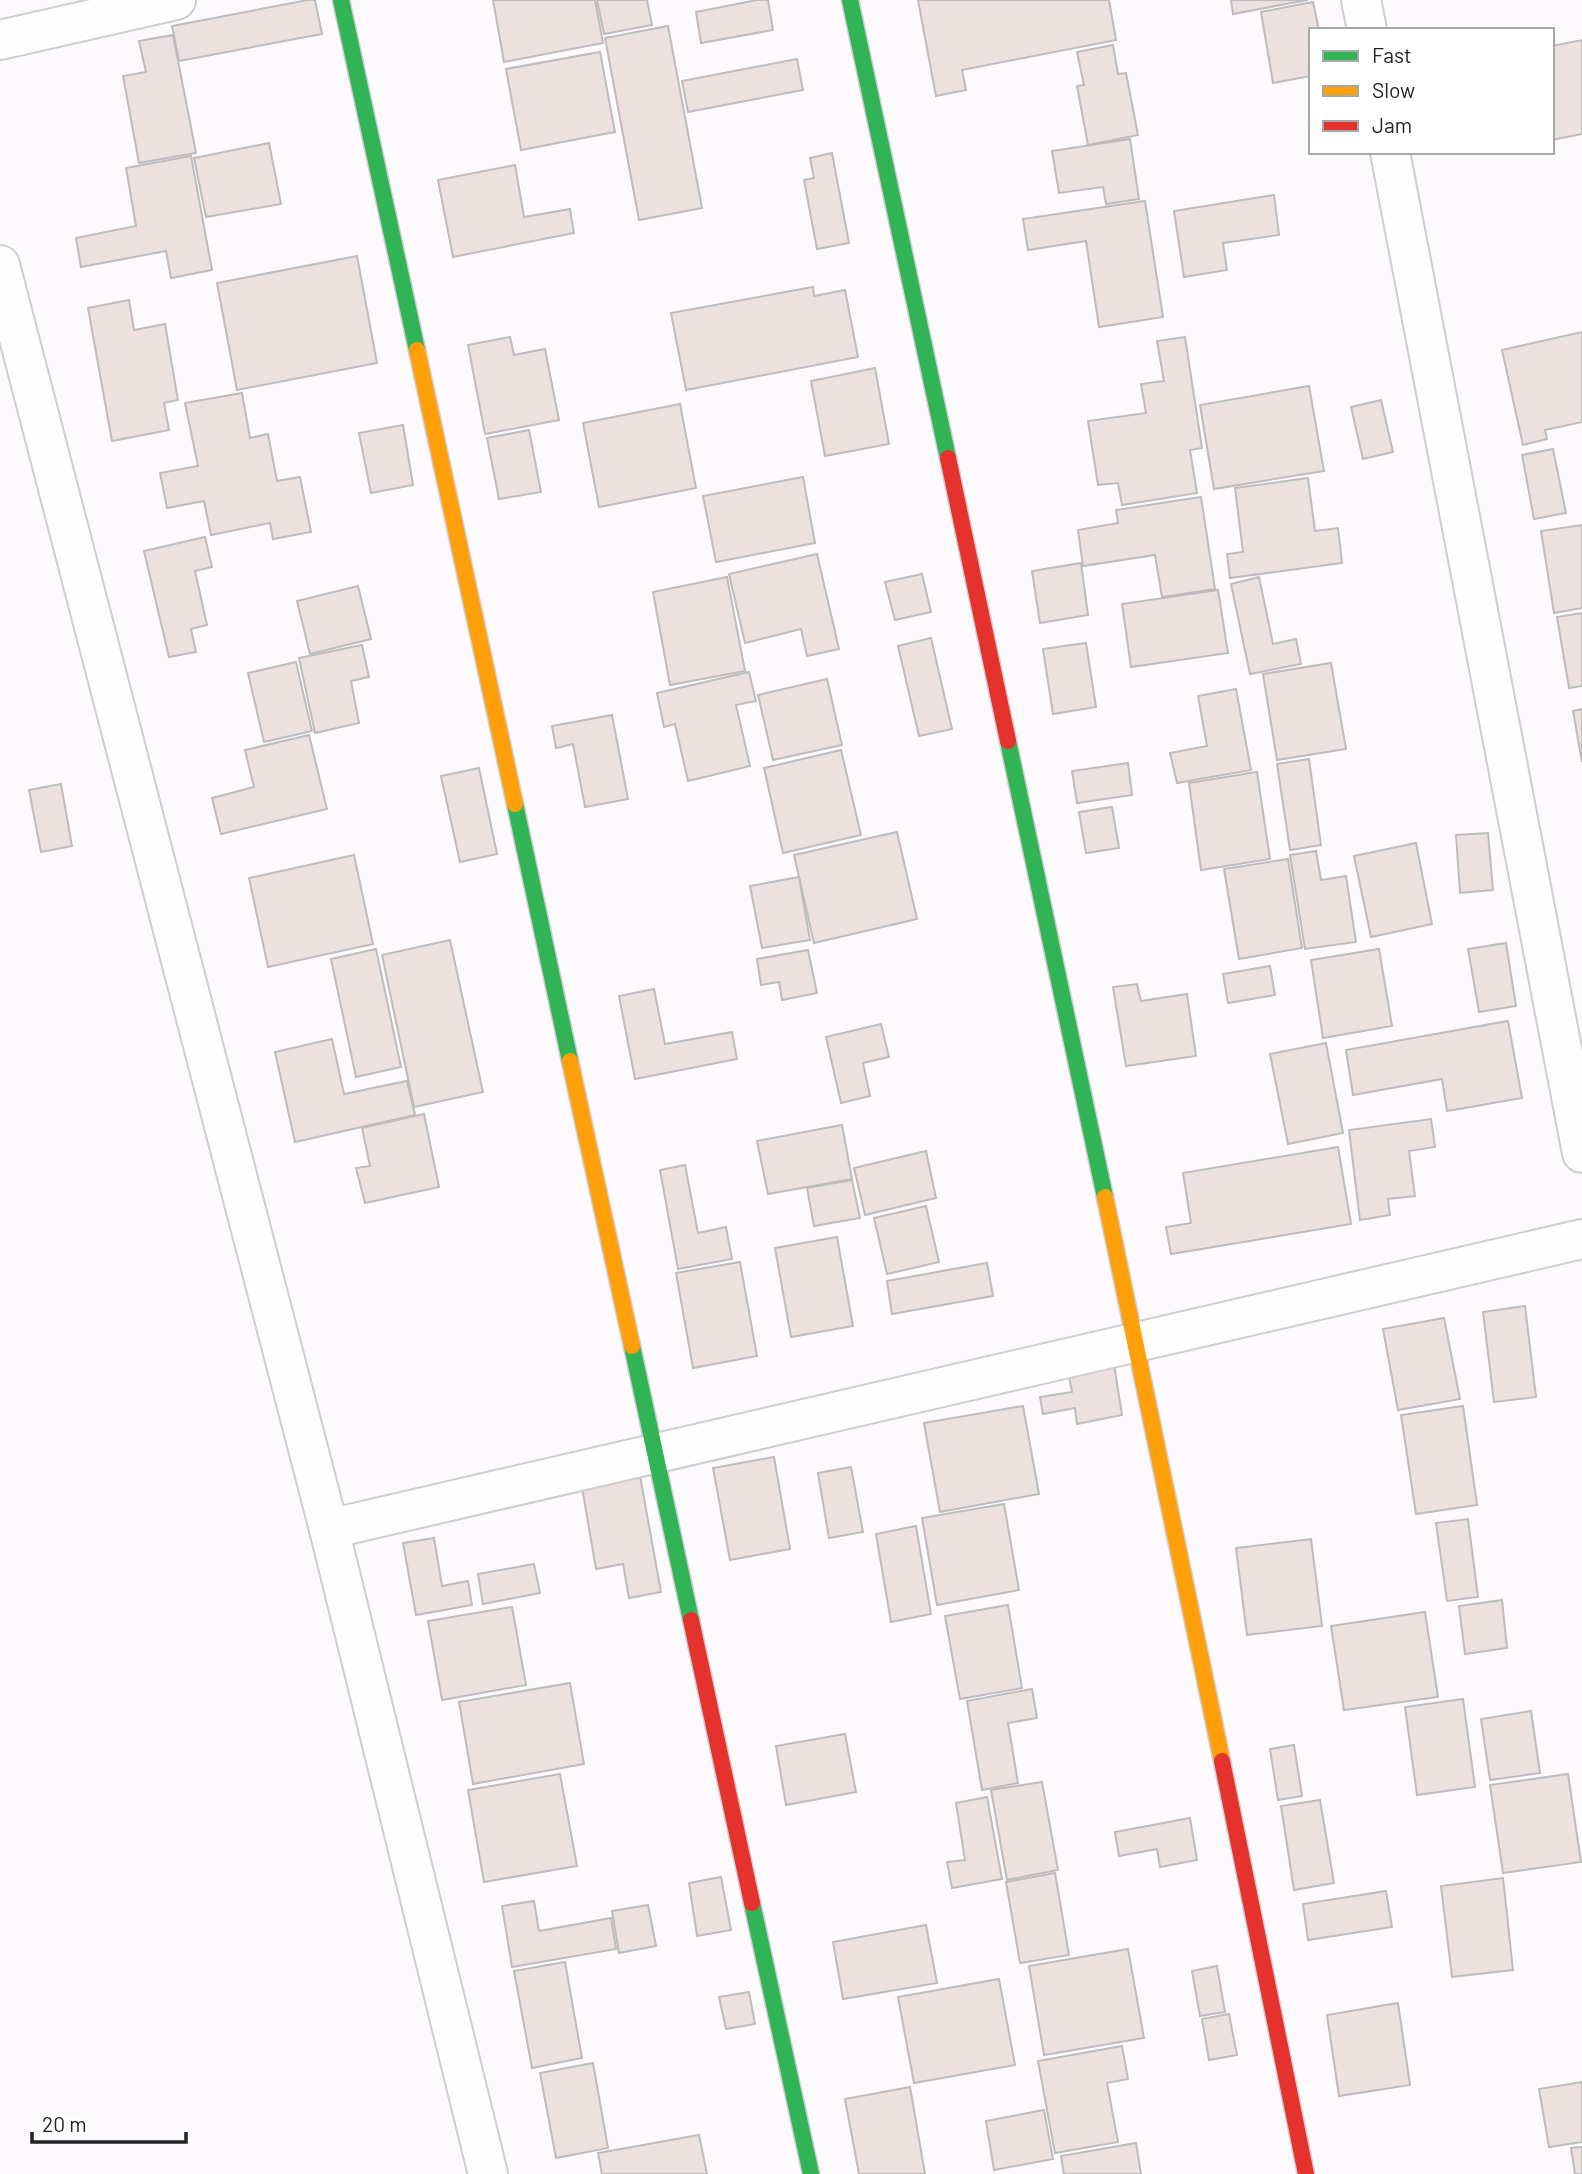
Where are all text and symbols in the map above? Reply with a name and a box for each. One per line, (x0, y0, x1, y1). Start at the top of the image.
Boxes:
legend (1309, 28, 1554, 154)
text: Fast (1372, 42, 1412, 67)
text: Slow (1372, 77, 1415, 102)
text: Jam (1372, 112, 1412, 137)
scale bar (32, 2100, 186, 2144)
text: 20 m (42, 2111, 87, 2136)

